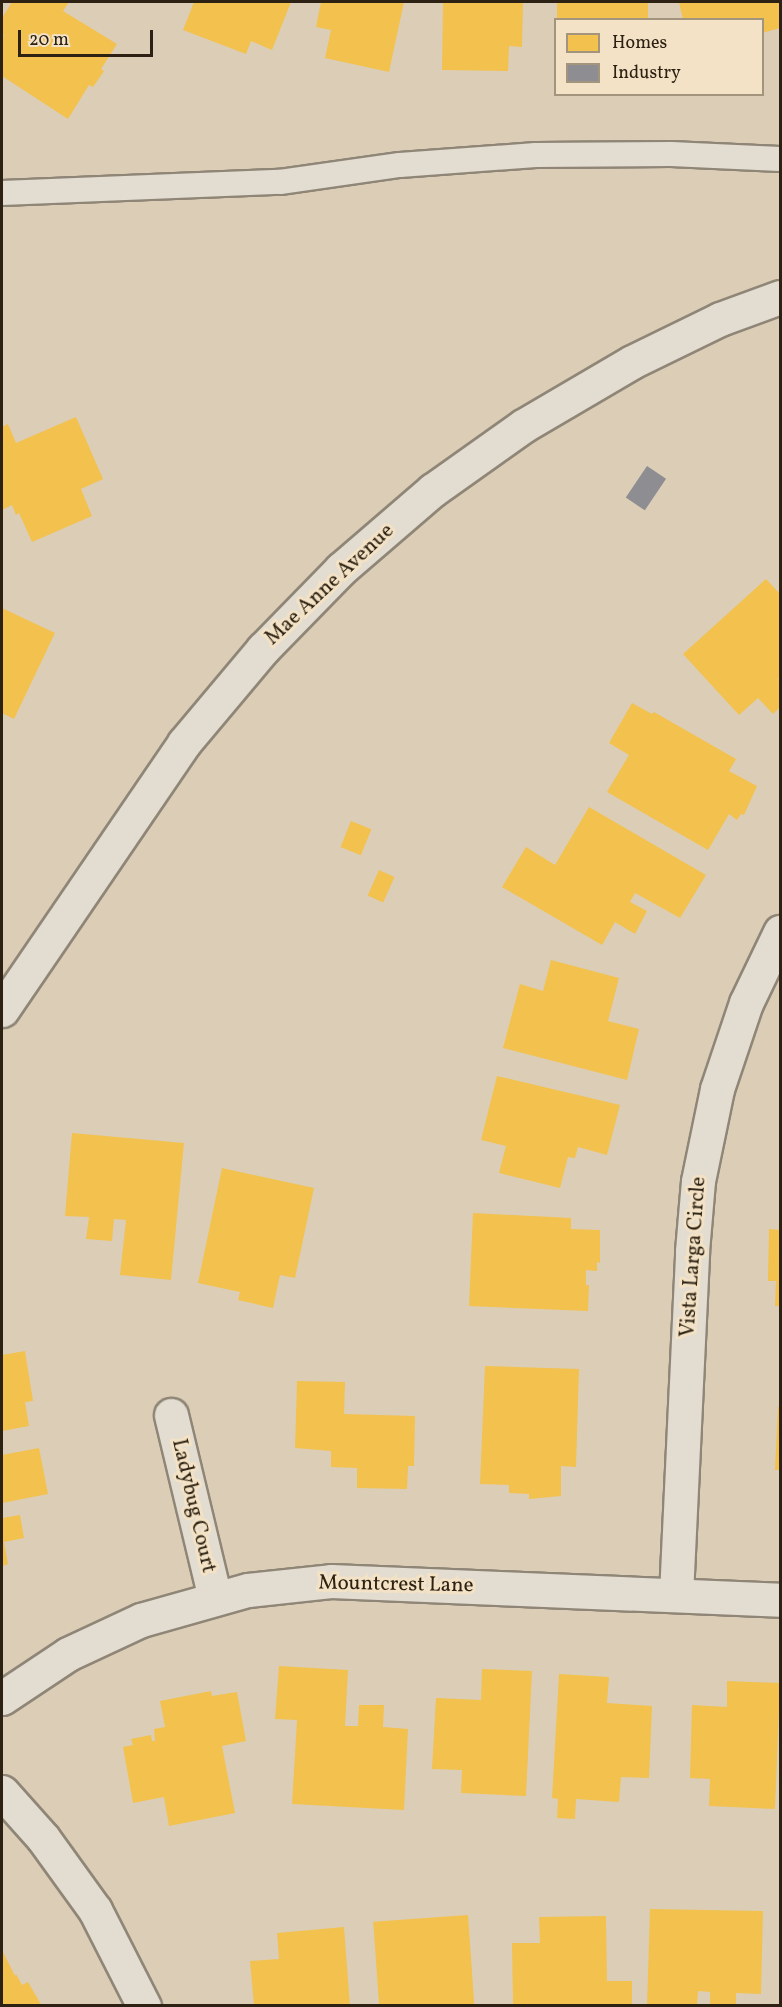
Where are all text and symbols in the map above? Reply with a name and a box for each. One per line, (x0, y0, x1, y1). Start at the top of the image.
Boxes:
scale bar (21, 18, 156, 56)
legend (554, 18, 764, 96)
text: 20 m (29, 28, 69, 53)
text: Homes (612, 31, 667, 56)
text: Industry (612, 61, 681, 86)
street label: Mae Anne Avenue (260, 519, 400, 651)
street label: Vista Larga Circle (676, 1176, 712, 1338)
street label: Ladybug Court (165, 1437, 221, 1575)
street label: Mountcrest Lane (318, 1571, 474, 1599)

